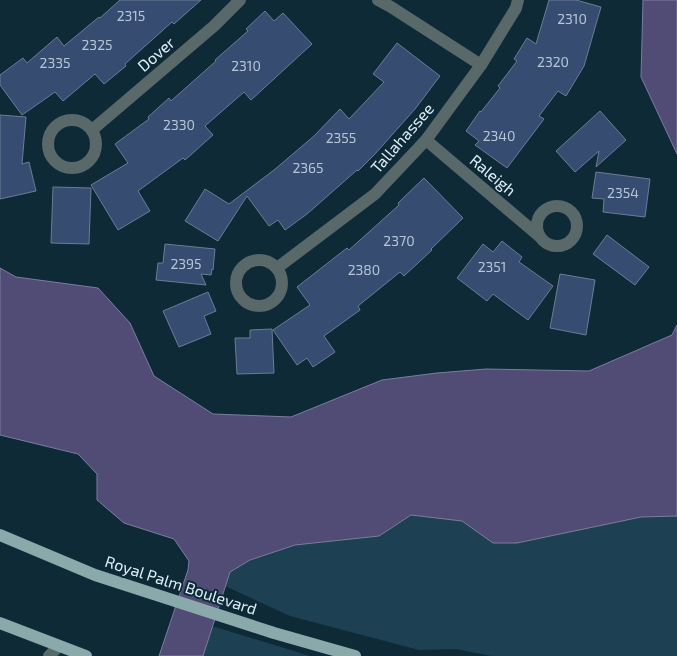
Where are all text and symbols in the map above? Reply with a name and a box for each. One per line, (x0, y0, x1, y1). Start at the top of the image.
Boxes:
house number: 2315 (117, 7, 145, 24)
house number: 2310 (557, 10, 587, 27)
street label: Dover (133, 32, 179, 75)
house number: 2325 (81, 36, 113, 53)
house number: 2320 (537, 53, 569, 70)
house number: 2335 (40, 54, 70, 71)
house number: 2310 (231, 57, 261, 74)
street label: Tallahassee (366, 99, 437, 177)
house number: 2330 (163, 116, 195, 133)
house number: 2340 (483, 127, 515, 144)
house number: 2355 (326, 129, 356, 146)
street label: Raleigh (466, 150, 520, 199)
house number: 2365 (292, 159, 324, 176)
house number: 2354 (607, 184, 639, 201)
house number: 2370 (383, 232, 415, 249)
house number: 2395 (170, 255, 202, 272)
house number: 2351 (478, 258, 506, 275)
house number: 2380 (348, 261, 380, 278)
street label: Royal Palm Boulevard (103, 551, 259, 618)

